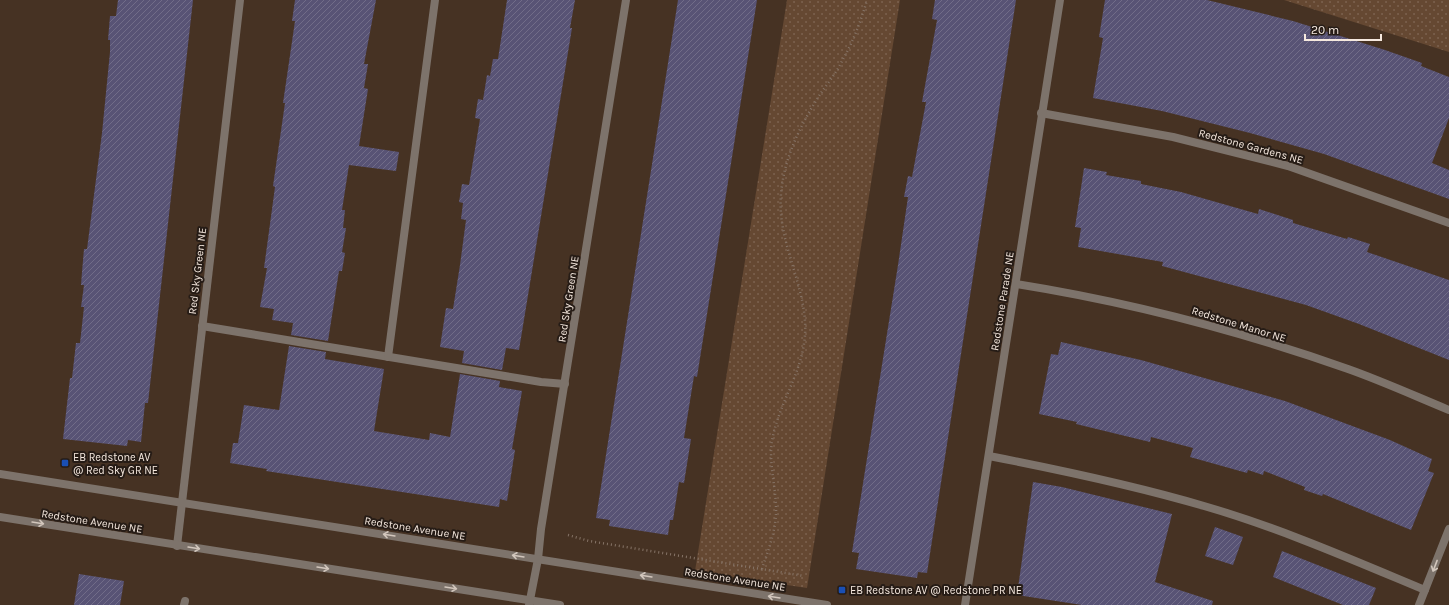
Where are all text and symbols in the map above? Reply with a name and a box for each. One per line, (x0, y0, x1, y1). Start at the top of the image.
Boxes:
scale bar (1305, 16, 1381, 42)
text: 20 m (1311, 23, 1339, 37)
street label: Redstone Gardens NE (1197, 126, 1305, 167)
street label: Red Sky Green NE (186, 227, 209, 315)
street label: Redstone Parade NE (988, 250, 1017, 352)
street label: Red Sky Green NE (555, 255, 582, 343)
street label: Redstone Manor NE (1190, 304, 1288, 345)
place label: EB Redstone AV @ Red Sky GR NE (73, 451, 158, 477)
marker: EB Redstone AV @ Red Sky GR NE (60, 458, 70, 468)
street label: Redstone Avenue NE (40, 507, 143, 536)
street label: Redstone Avenue NE (363, 514, 466, 543)
one-way arrow (32, 519, 45, 527)
one-way arrow (383, 531, 396, 539)
one-way arrow (188, 544, 201, 552)
one-way arrow (511, 552, 524, 560)
one-way arrow (1430, 559, 1438, 571)
one-way arrow (316, 564, 329, 572)
street label: Redstone Avenue NE (683, 565, 786, 594)
one-way arrow (640, 572, 653, 580)
one-way arrow (444, 584, 457, 592)
place label: EB Redstone AV @ Redstone PR NE (850, 584, 1022, 597)
marker: EB Redstone AV @ Redstone PR NE (837, 585, 847, 595)
one-way arrow (768, 593, 781, 601)

